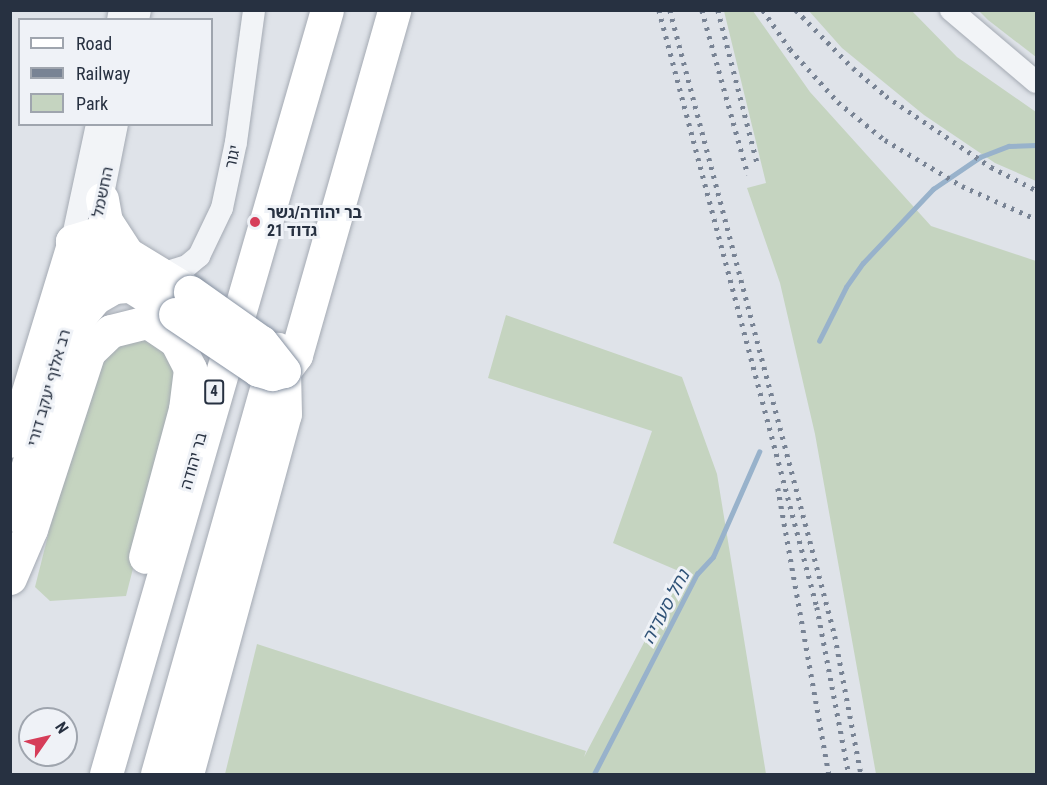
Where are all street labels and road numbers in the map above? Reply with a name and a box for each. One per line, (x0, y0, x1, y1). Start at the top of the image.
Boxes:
street label: יגור (221, 143, 245, 171)
street label: החשמל (88, 165, 118, 219)
street label: רב אלוף יעקב דורי (23, 327, 75, 449)
road number: 4 (204, 380, 224, 404)
street label: בר יהודה (177, 430, 211, 492)

